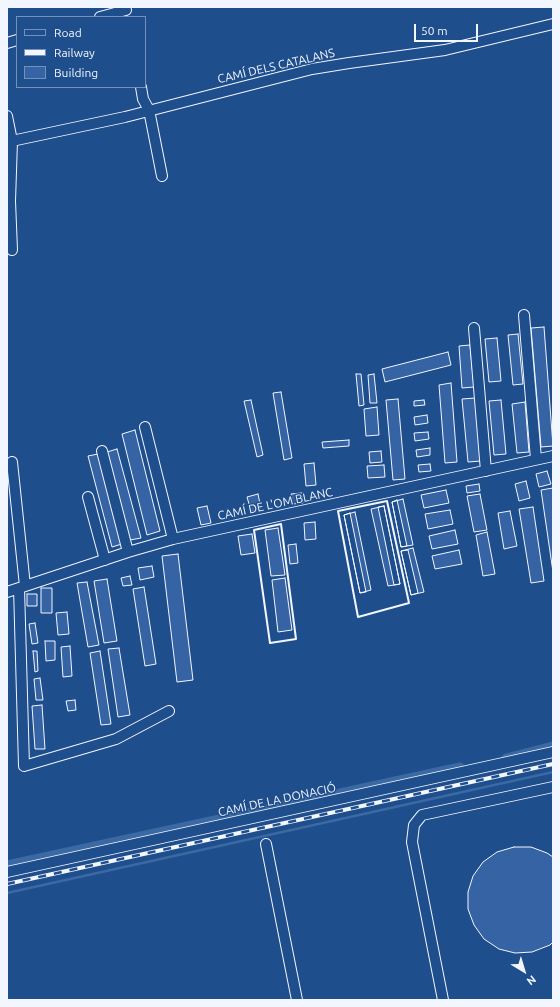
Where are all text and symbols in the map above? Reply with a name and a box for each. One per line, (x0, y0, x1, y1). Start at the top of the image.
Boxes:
legend (16, 16, 146, 88)
scale bar (416, 16, 480, 42)
text: 50 m (421, 24, 448, 37)
text: Road (54, 26, 82, 39)
text: Railway (54, 46, 95, 59)
street label: CAMÍ DELS CATALANS (216, 46, 336, 86)
text: Building (54, 66, 98, 79)
street label: CAMÍ DE L'OM BLANC (216, 485, 334, 523)
street label: CAMÍ DE LA DONACIÓ (217, 780, 337, 820)
north arrow (504, 951, 544, 991)
text: N (524, 973, 538, 988)

